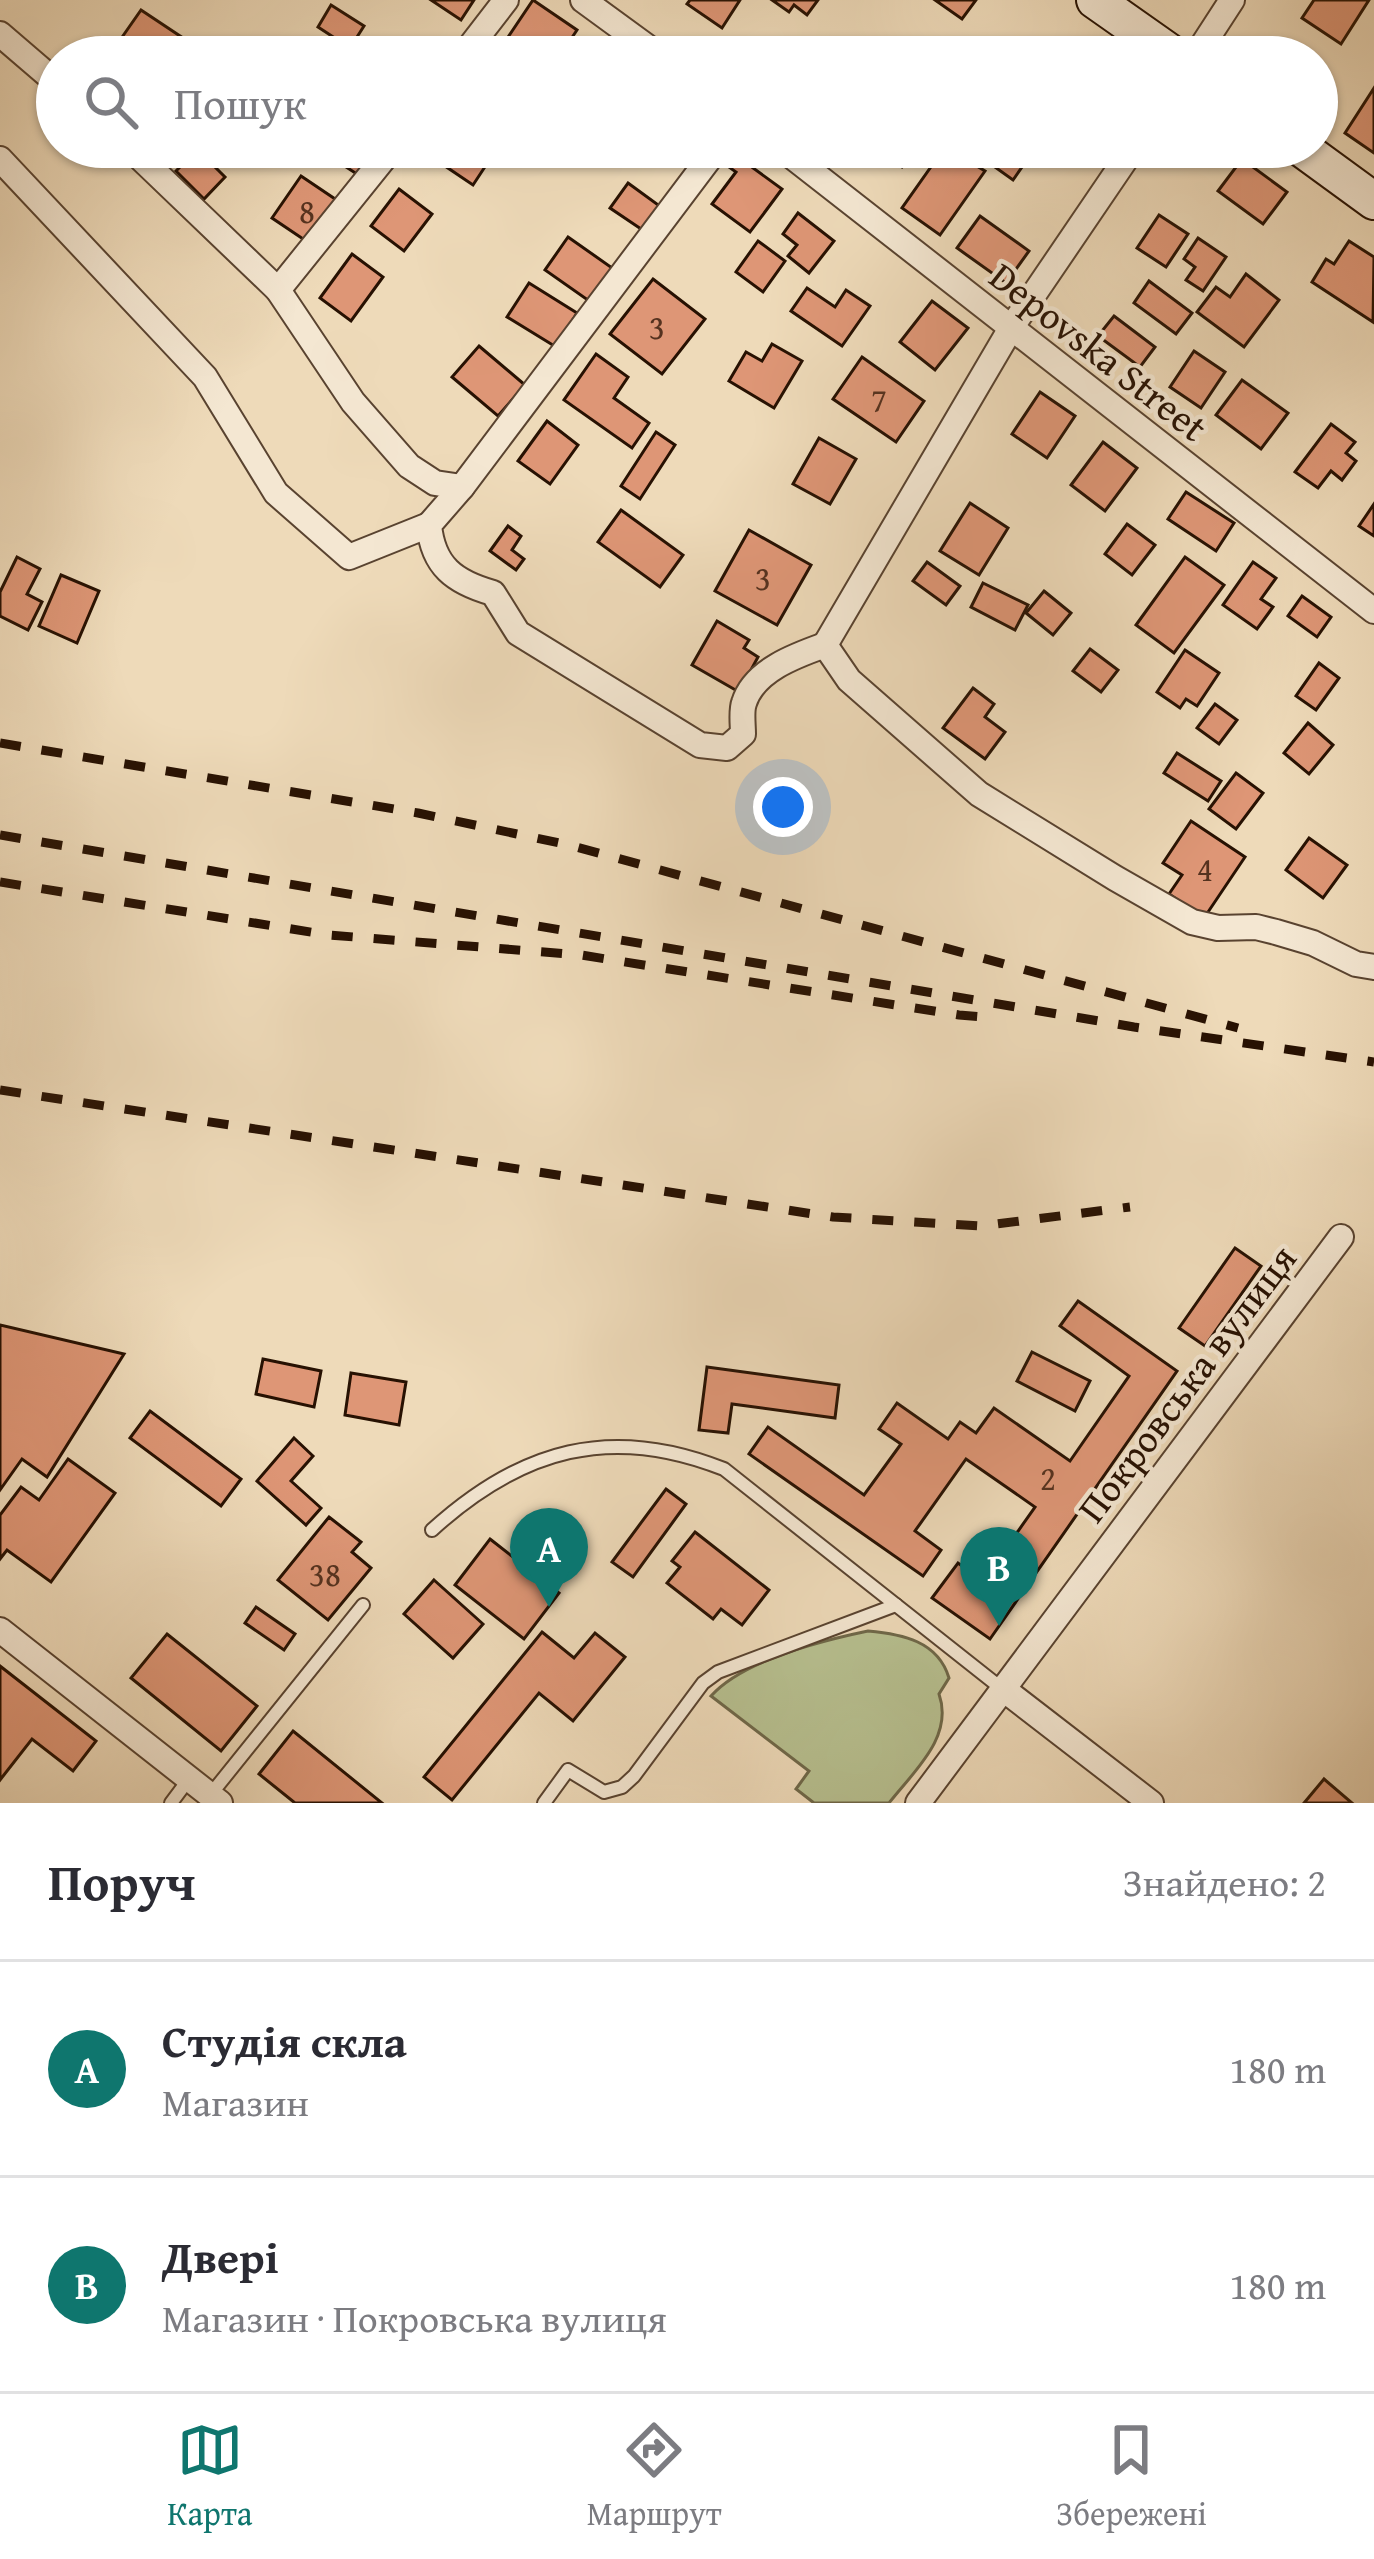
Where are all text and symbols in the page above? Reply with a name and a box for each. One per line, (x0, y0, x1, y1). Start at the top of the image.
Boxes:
search box (36, 36, 1338, 168)
icon: search (78, 69, 144, 135)
text: Пошук (174, 70, 307, 135)
house number: 8 (299, 187, 315, 235)
street label: Depovska Street (978, 248, 1220, 454)
house number: 3 (649, 303, 665, 351)
house number: 7 (871, 376, 887, 424)
house number: 3 (755, 554, 771, 602)
your location (753, 777, 813, 837)
house number: 4 (1197, 845, 1213, 893)
street label: Покровська вулиця (1063, 1232, 1309, 1534)
house number: 2 (1040, 1454, 1056, 1502)
pin: A (510, 1508, 588, 1607)
pin: B (960, 1527, 1038, 1626)
house number: 38 (309, 1550, 341, 1598)
text: Поруч (48, 1844, 195, 1919)
text: Знайдено: 2 (1123, 1853, 1326, 1910)
text: Студія скла (162, 2008, 407, 2073)
text: A (75, 2040, 99, 2097)
text: 180 m (1229, 2040, 1326, 2097)
text: Магазин (162, 2073, 309, 2130)
text: Двері (162, 2224, 279, 2289)
text: B (75, 2256, 99, 2313)
text: 180 m (1229, 2256, 1326, 2313)
text: Магазин · Покровська вулиця (162, 2289, 667, 2346)
tab: Карта (167, 2417, 253, 2537)
tab: Маршрут (587, 2417, 722, 2537)
tab: Збережені (1056, 2417, 1207, 2537)

